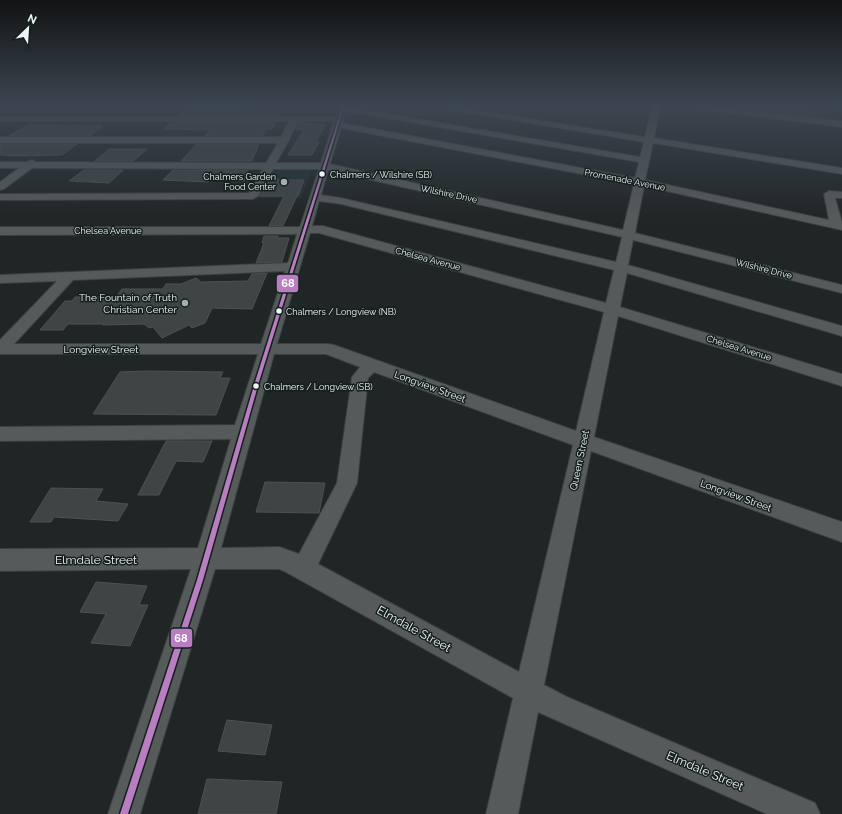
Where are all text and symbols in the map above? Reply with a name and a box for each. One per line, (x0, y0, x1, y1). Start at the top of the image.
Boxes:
north arrow (8, 8, 48, 48)
text: N (25, 12, 39, 27)
street label: Promenade Avenue (584, 167, 667, 193)
marker: Chalmers / Wilshire (SB) (317, 169, 327, 179)
place label: Chalmers / Wilshire (SB) (330, 170, 432, 180)
place label: Chalmers Garden Food Center (203, 172, 277, 192)
marker: Chalmers Garden Food Center (279, 177, 289, 187)
street label: Wilshire Drive (420, 183, 479, 205)
street label: Chelsea Avenue (74, 226, 142, 236)
street label: Chelsea Avenue (394, 245, 462, 273)
street label: Wilshire Drive (735, 257, 794, 281)
line badge: 68 (276, 274, 299, 293)
text: 68 (281, 277, 295, 290)
place label: The Fountain of Truth Christian Center (79, 292, 177, 315)
marker: The Fountain of Truth Christian Center (180, 298, 190, 308)
marker: Chalmers / Longview (NB) (274, 306, 284, 316)
place label: Chalmers / Longview (NB) (286, 307, 397, 317)
street label: Chelsea Avenue (705, 333, 773, 363)
street label: Longview Street (63, 344, 139, 355)
street label: Longview Street (393, 368, 468, 405)
marker: Chalmers / Longview (SB) (251, 381, 261, 391)
place label: Chalmers / Longview (SB) (264, 382, 373, 392)
street label: Queen Street (568, 428, 591, 491)
street label: Longview Street (699, 477, 774, 514)
street label: Elmdale Street (55, 553, 137, 567)
street label: Elmdale Street (375, 603, 453, 655)
line badge: 68 (170, 628, 193, 648)
text: 68 (174, 632, 188, 645)
street label: Elmdale Street (664, 748, 746, 794)

